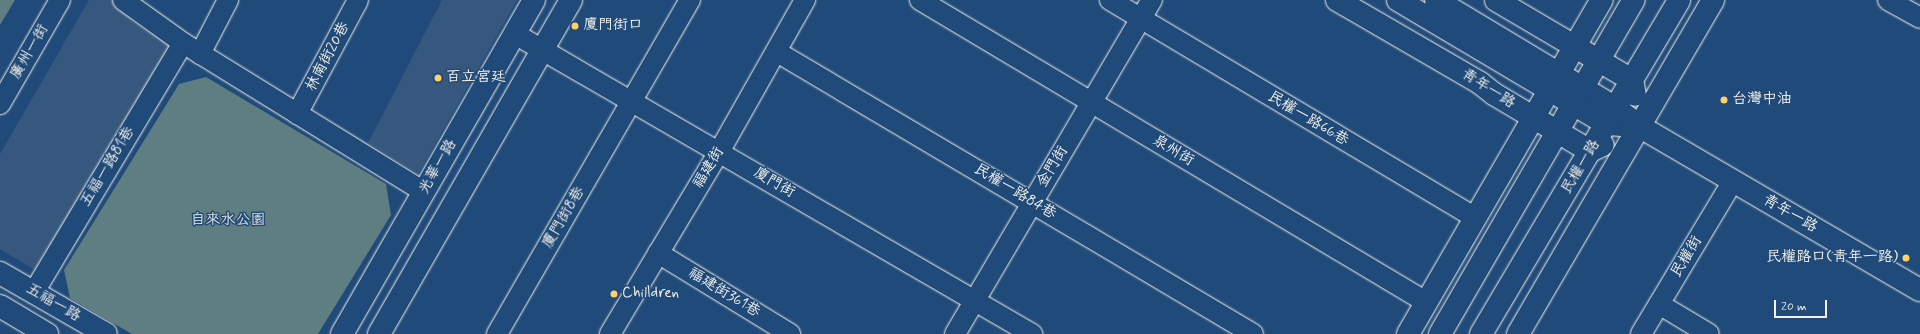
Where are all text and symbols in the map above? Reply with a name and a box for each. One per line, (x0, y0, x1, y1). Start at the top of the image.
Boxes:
place label: 廈門街口 (583, 17, 643, 35)
street label: 林南街20巷 (302, 19, 354, 95)
marker: 廈門街口 (570, 21, 580, 31)
street label: 廣州一街 (7, 22, 53, 82)
street label: 青年一路 (1458, 65, 1518, 113)
place label: 百立宮廷 (446, 69, 506, 87)
marker: 百立宮廷 (433, 73, 443, 83)
street label: 民權一路66巷 (1264, 88, 1352, 150)
place label: 台灣中油 (1732, 91, 1792, 109)
marker: 台灣中油 (1719, 95, 1729, 105)
street label: 五福一路81巷 (77, 124, 139, 210)
street label: 泉州街 (1149, 132, 1197, 170)
street label: 光華一路 (415, 137, 461, 197)
street label: 民權一路 (1558, 137, 1604, 197)
street label: 金門街 (1034, 143, 1072, 191)
street label: 福建街 (690, 144, 728, 192)
street label: 民權一路84巷 (971, 160, 1059, 224)
street label: 廈門街 (750, 164, 798, 202)
street label: 廈門街8巷 (539, 184, 589, 252)
street label: 青年一路 (1760, 191, 1820, 237)
park label: 自來水公園 (191, 212, 265, 230)
street label: 民權街 (1668, 233, 1706, 281)
place label: 民權路口(青年一路) (1766, 249, 1898, 267)
marker: 民權路口(青年一路) (1901, 253, 1911, 263)
street label: 福建街361巷 (685, 264, 763, 322)
street label: 五福一路 (23, 280, 83, 326)
place label: Chilldren (622, 285, 679, 303)
marker: Chilldren (609, 289, 619, 299)
scale bar (1776, 292, 1829, 318)
text: 20 m (1781, 299, 1807, 315)

